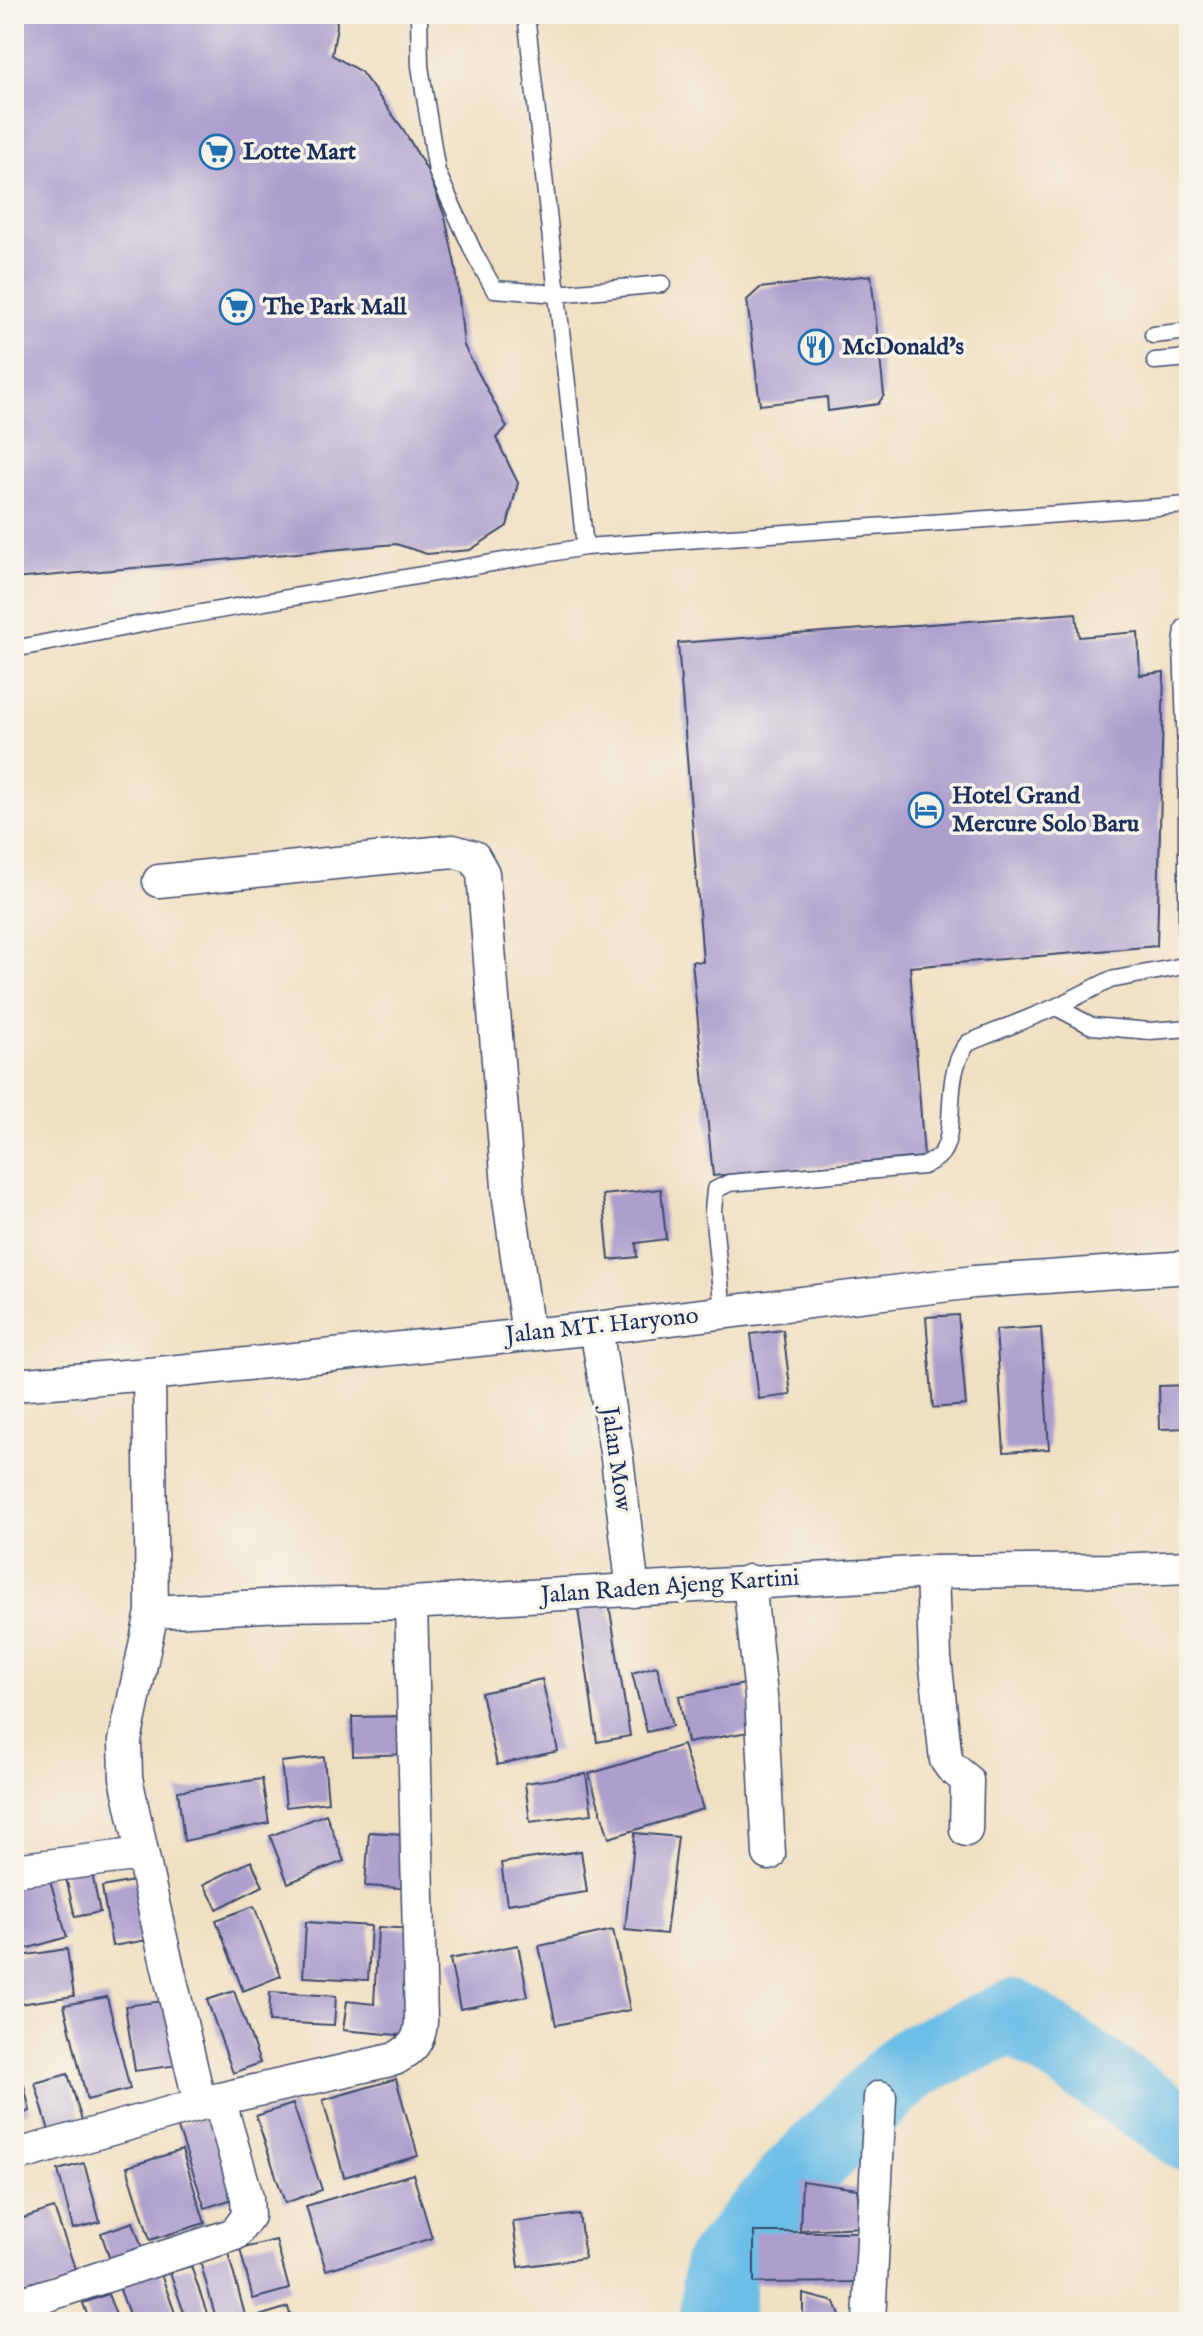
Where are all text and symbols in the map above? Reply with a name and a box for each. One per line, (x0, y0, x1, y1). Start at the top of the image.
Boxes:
supermarket icon: Lotte Mart (198, 133, 236, 171)
place label: Lotte Mart (243, 137, 357, 168)
supermarket icon: The Park Mall (218, 288, 256, 326)
place label: The Park Mall (262, 292, 407, 323)
restaurant icon: McDonald's (797, 328, 835, 366)
place label: McDonald's (842, 332, 965, 363)
place label: Hotel Grand Mercure Solo Baru (952, 781, 1140, 840)
hotel icon: Hotel Grand Mercure Solo Baru (907, 791, 945, 829)
street label: Jalan MT. Haryono (501, 1300, 700, 1352)
street label: Jalan Mow (593, 1402, 639, 1514)
street label: Jalan Raden Ajeng Kartini (537, 1562, 800, 1612)

